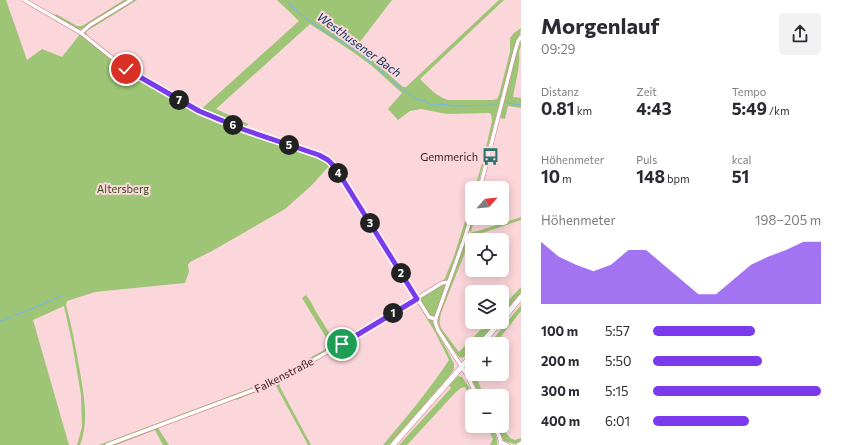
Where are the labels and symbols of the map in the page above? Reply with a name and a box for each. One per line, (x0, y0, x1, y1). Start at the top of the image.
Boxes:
water label: Westhusener Bach (315, 9, 405, 80)
pin (109, 52, 143, 86)
pin: 7 (169, 90, 189, 110)
pin: 6 (223, 115, 243, 135)
pin: 5 (279, 135, 299, 155)
bus stop icon: Gemmerich (481, 147, 501, 167)
place label: Gemmerich (420, 150, 478, 163)
pin: 4 (328, 163, 348, 183)
north arrow (465, 181, 509, 225)
park label: Altersberg (97, 182, 149, 195)
pin: 3 (360, 213, 380, 233)
pin: 2 (391, 263, 411, 283)
pin: 1 (383, 303, 403, 323)
pin (325, 327, 359, 361)
street label: Falkenstraße (252, 354, 316, 395)

